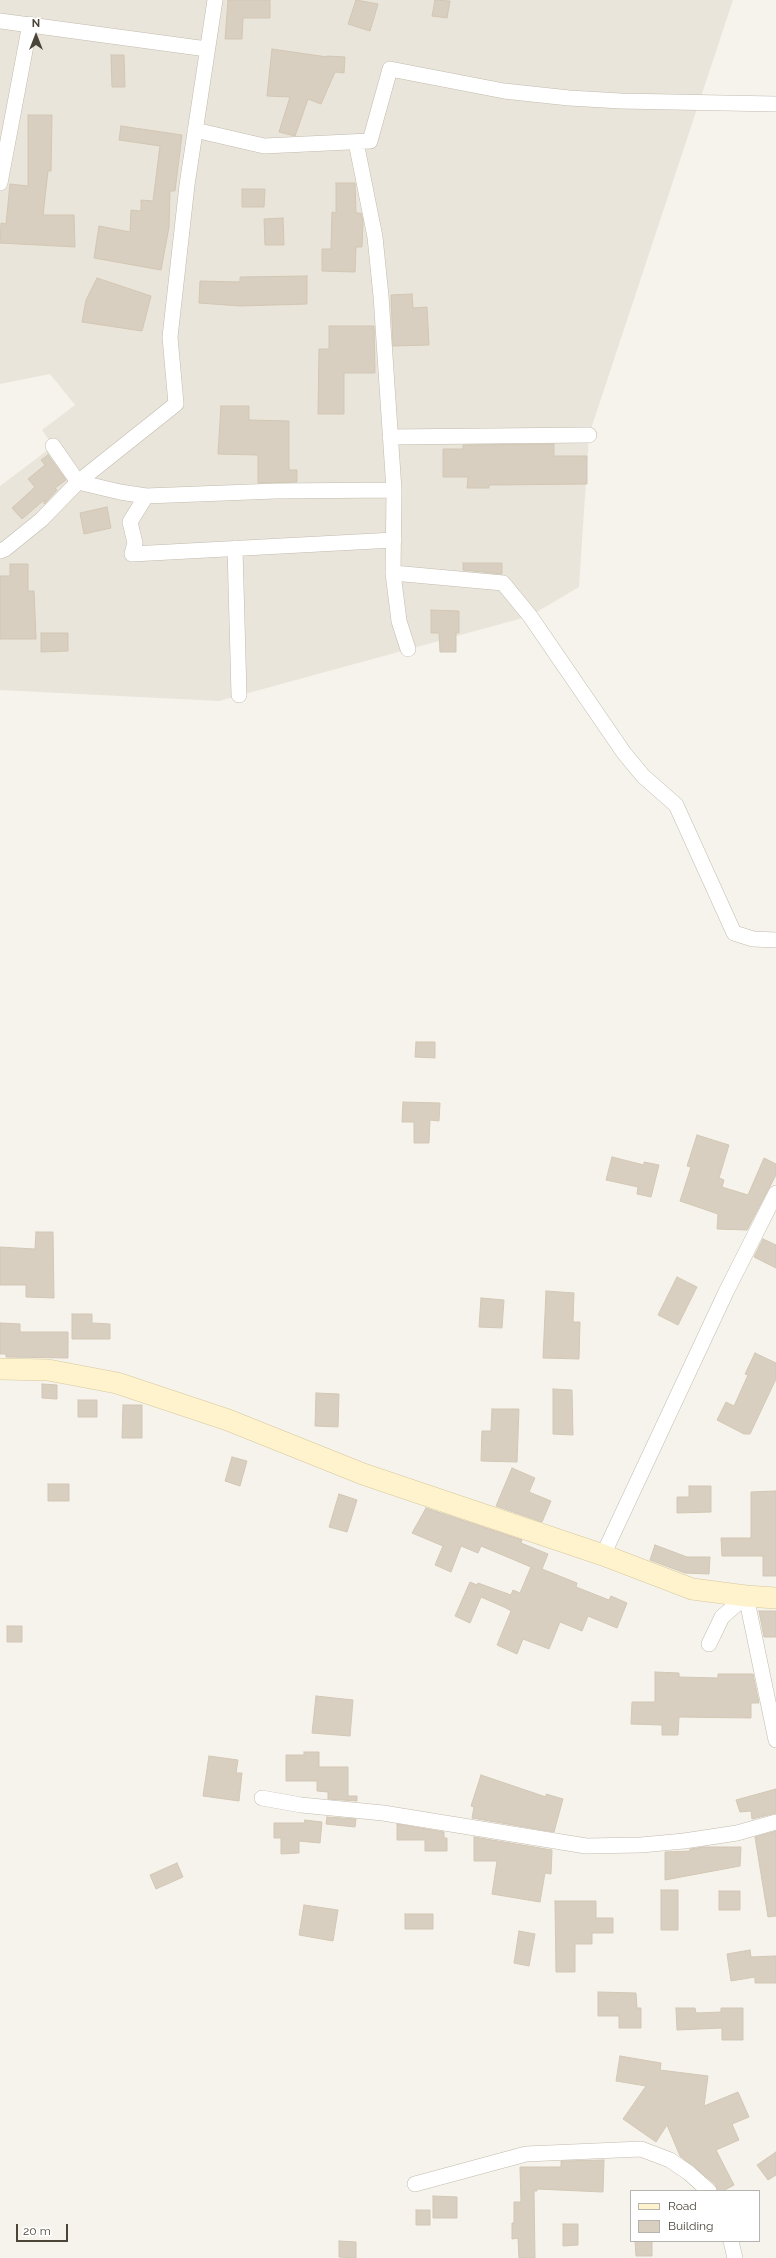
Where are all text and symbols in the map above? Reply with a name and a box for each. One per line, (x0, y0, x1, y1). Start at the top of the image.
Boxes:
north arrow (16, 16, 56, 56)
text: N (32, 17, 40, 30)
legend (630, 2190, 760, 2242)
text: Road (668, 2199, 697, 2213)
scale bar (18, 2216, 70, 2242)
text: Building (668, 2219, 714, 2233)
text: 20 m (23, 2224, 51, 2238)

